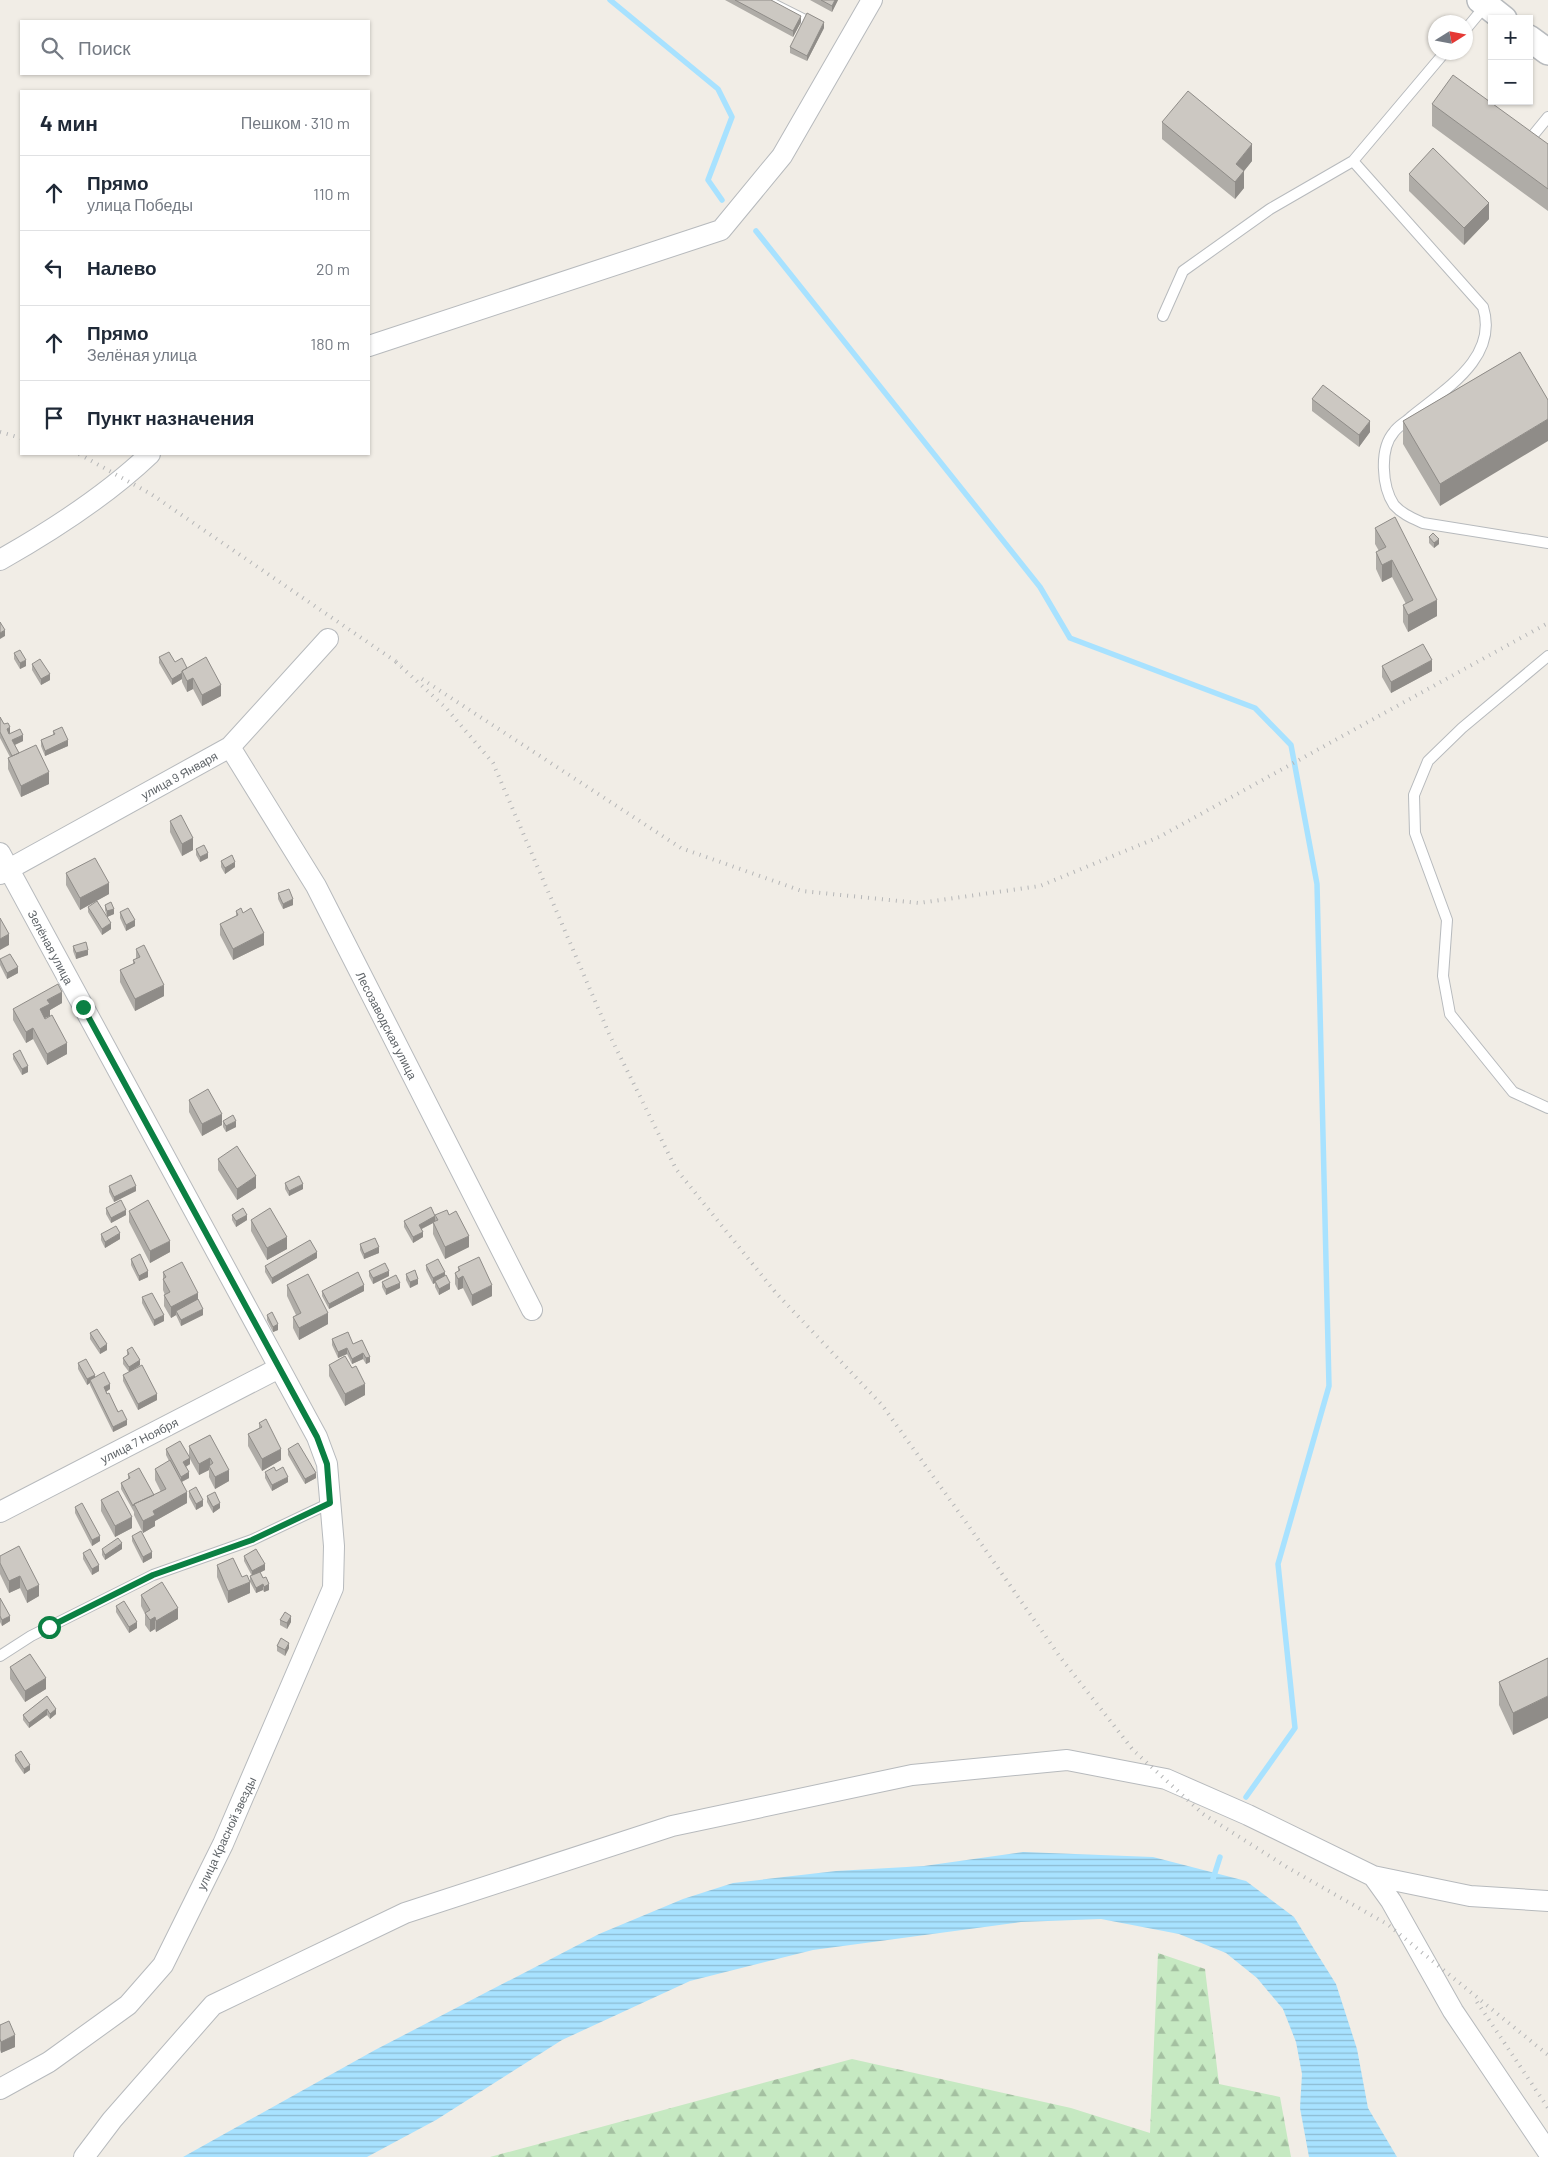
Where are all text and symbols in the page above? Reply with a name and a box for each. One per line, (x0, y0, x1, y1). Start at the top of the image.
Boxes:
north arrow (1428, 15, 1473, 60)
map controls (1488, 15, 1533, 105)
button: + (1488, 15, 1533, 60)
search box (20, 20, 370, 75)
icon: search (38, 34, 66, 62)
text: Поиск (78, 36, 131, 59)
button: − (1488, 60, 1533, 105)
text: 4 мин (40, 110, 98, 135)
text: Пешком · 310 m (241, 113, 350, 132)
text: Прямо (87, 171, 149, 194)
icon: ahead (40, 179, 68, 207)
text: 110 m (313, 184, 350, 203)
text: улица Победы (87, 195, 193, 214)
icon: left (40, 254, 68, 282)
text: Налево (87, 256, 157, 279)
text: 20 m (316, 259, 350, 278)
text: Прямо (87, 321, 149, 344)
icon: ahead (40, 329, 68, 357)
text: 180 m (311, 334, 350, 353)
text: Зелёная улица (87, 345, 197, 364)
icon: arrive (40, 404, 68, 432)
text: Пункт назначения (87, 406, 254, 429)
street label: улица 9 Января (138, 748, 220, 803)
street label: Зелёная улица (25, 907, 77, 987)
street label: Лесозаводская улица (353, 969, 420, 1082)
route end (72, 996, 95, 1019)
street label: улица 7 Ноября (98, 1414, 181, 1466)
route start (38, 1616, 61, 1639)
street label: улица Красной звезды (194, 1774, 259, 1892)

